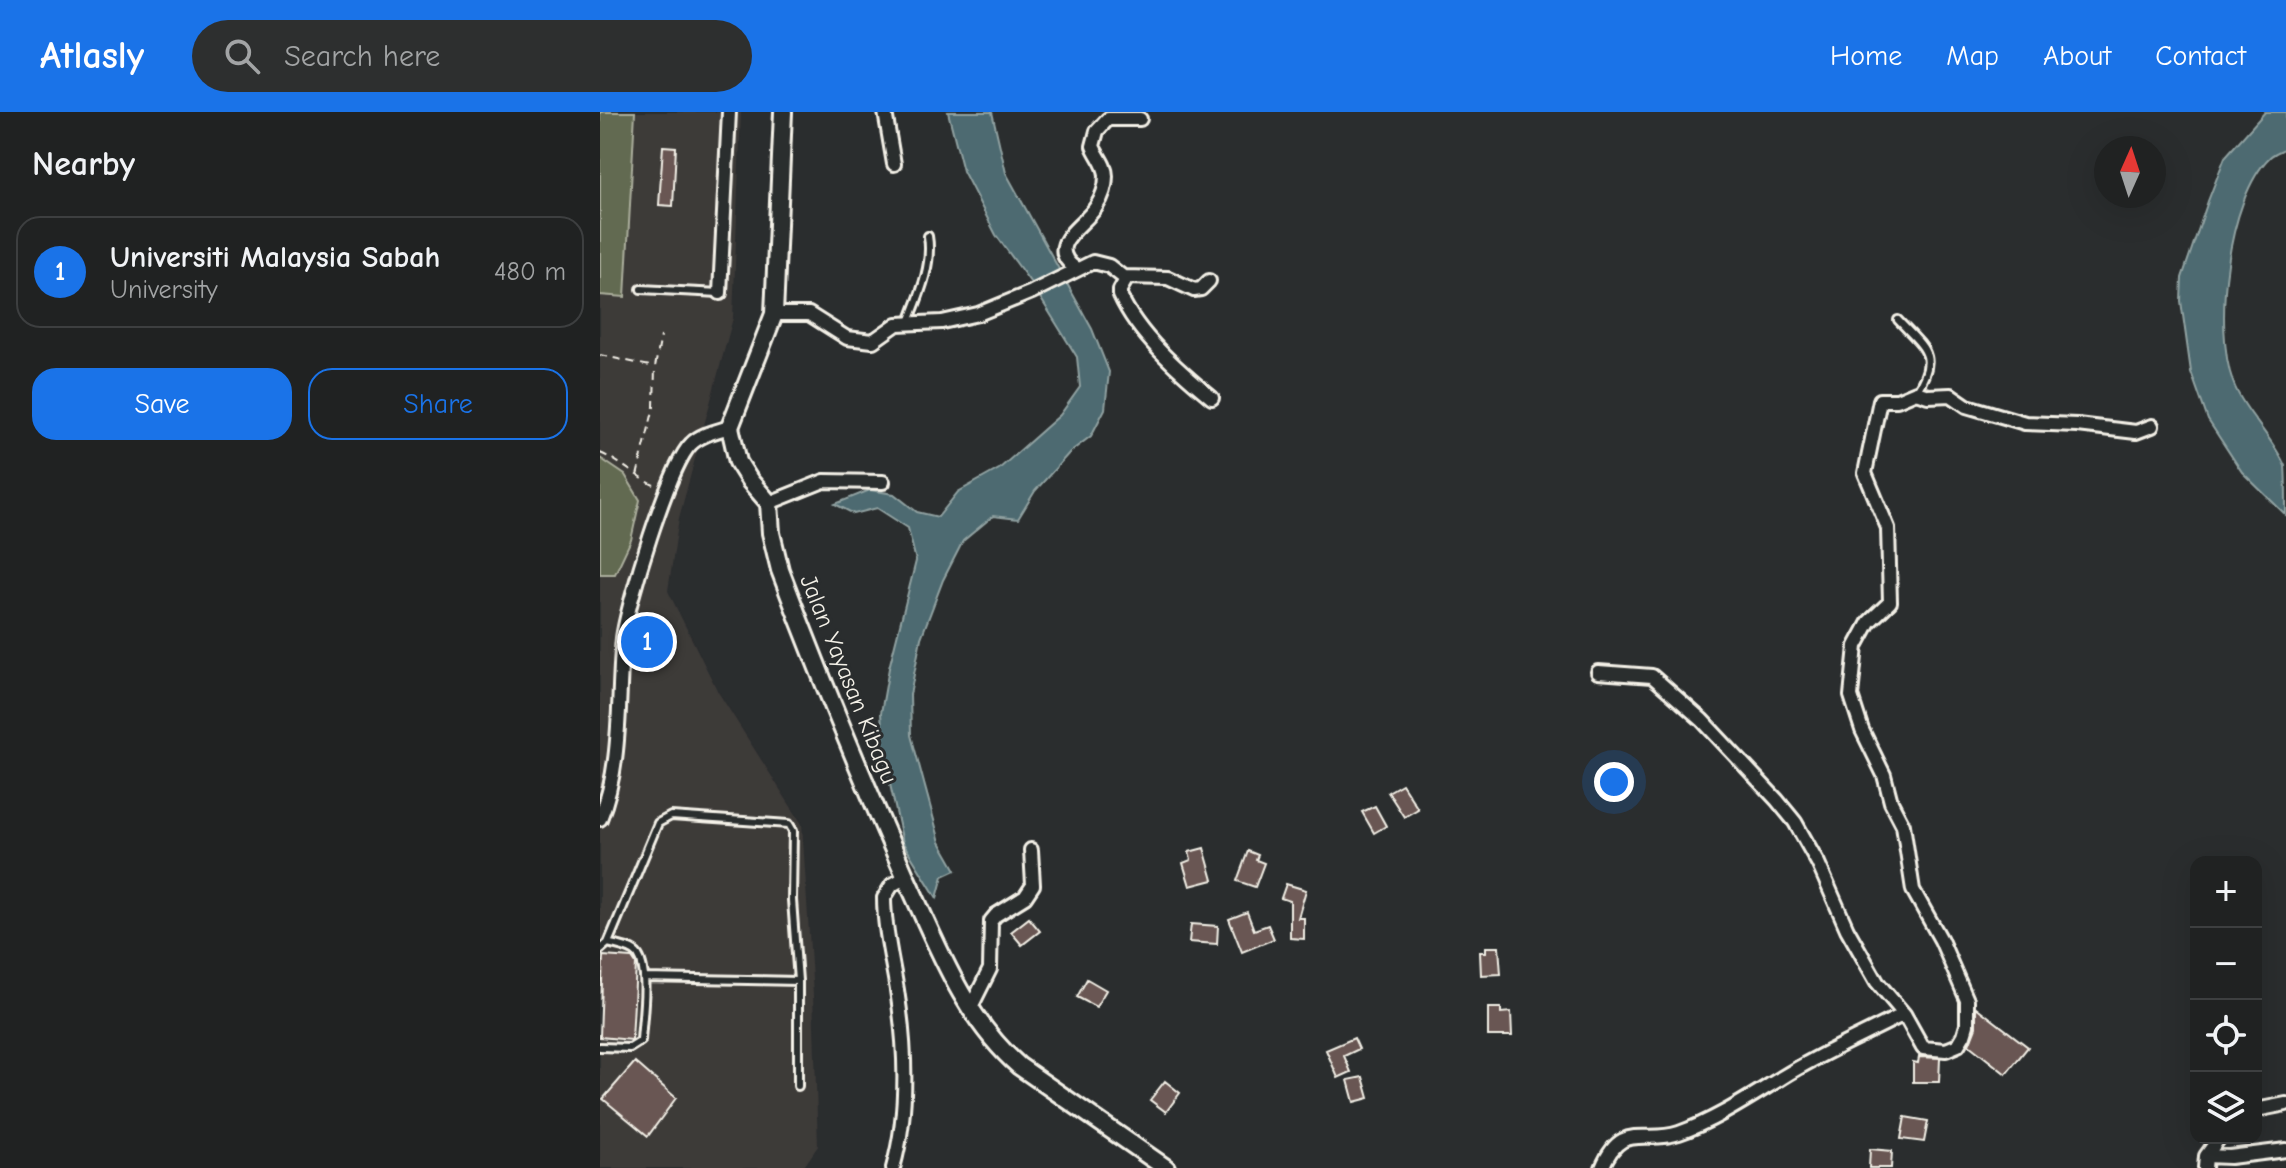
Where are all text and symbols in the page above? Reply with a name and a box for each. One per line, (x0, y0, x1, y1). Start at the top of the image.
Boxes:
search box (192, 20, 752, 92)
text: Atlasly (40, 34, 144, 78)
icon: search (220, 34, 264, 78)
text: Search here (284, 39, 440, 74)
text: Home (1830, 40, 1902, 72)
text: Map (1946, 40, 1999, 72)
text: About (2043, 40, 2111, 72)
text: Contact (2155, 40, 2246, 72)
north arrow (2094, 136, 2166, 208)
text: Nearby (32, 144, 135, 184)
text: Universiti Malaysia Sabah (110, 240, 440, 275)
text: 1 (55, 257, 65, 287)
text: 480 m (494, 257, 566, 287)
text: University (110, 275, 218, 305)
button: Save (32, 368, 292, 440)
button: Share (308, 368, 568, 440)
street label: Jalan Yayasan Kibagu (794, 570, 904, 788)
pin: 1 (621, 612, 673, 672)
your location (1594, 762, 1634, 802)
map controls (2190, 856, 2262, 1144)
button: + (2190, 856, 2262, 928)
button: − (2190, 928, 2262, 1000)
button: locate (2190, 1000, 2262, 1072)
button: layers (2190, 1072, 2262, 1144)

